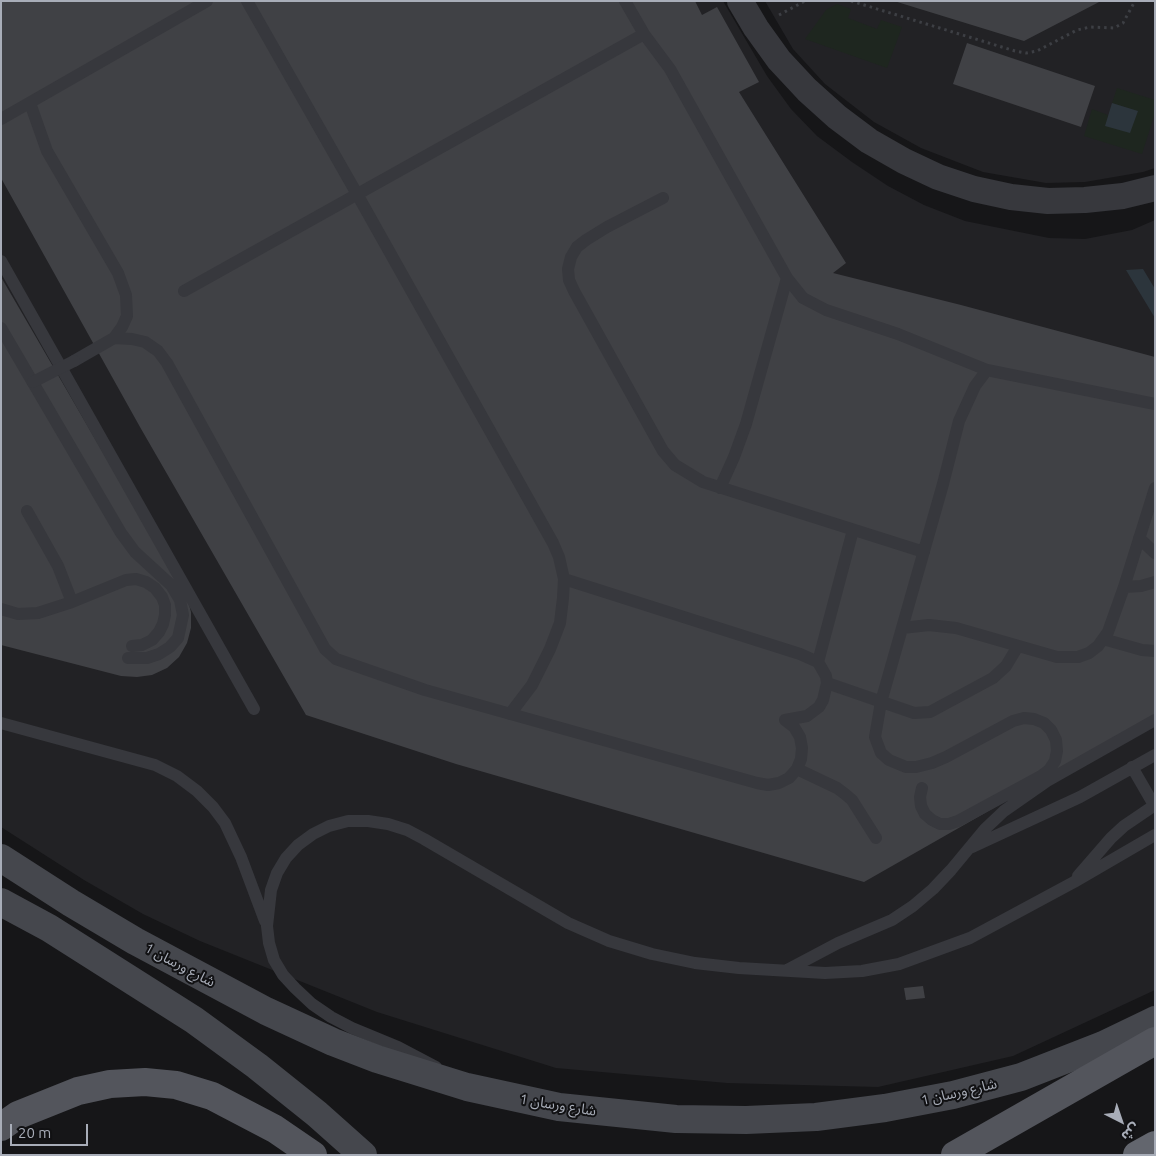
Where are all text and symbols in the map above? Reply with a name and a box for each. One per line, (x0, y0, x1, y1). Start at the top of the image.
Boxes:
street label: شارع ورسان 1 (142, 939, 218, 991)
street label: شارع ورسان 1 (919, 1075, 999, 1109)
street label: شارع ورسان 1 (519, 1091, 597, 1119)
north arrow (1096, 1096, 1146, 1146)
scale bar (12, 1114, 90, 1146)
text: ش (1118, 1120, 1143, 1145)
text: 20 m (18, 1124, 51, 1141)

